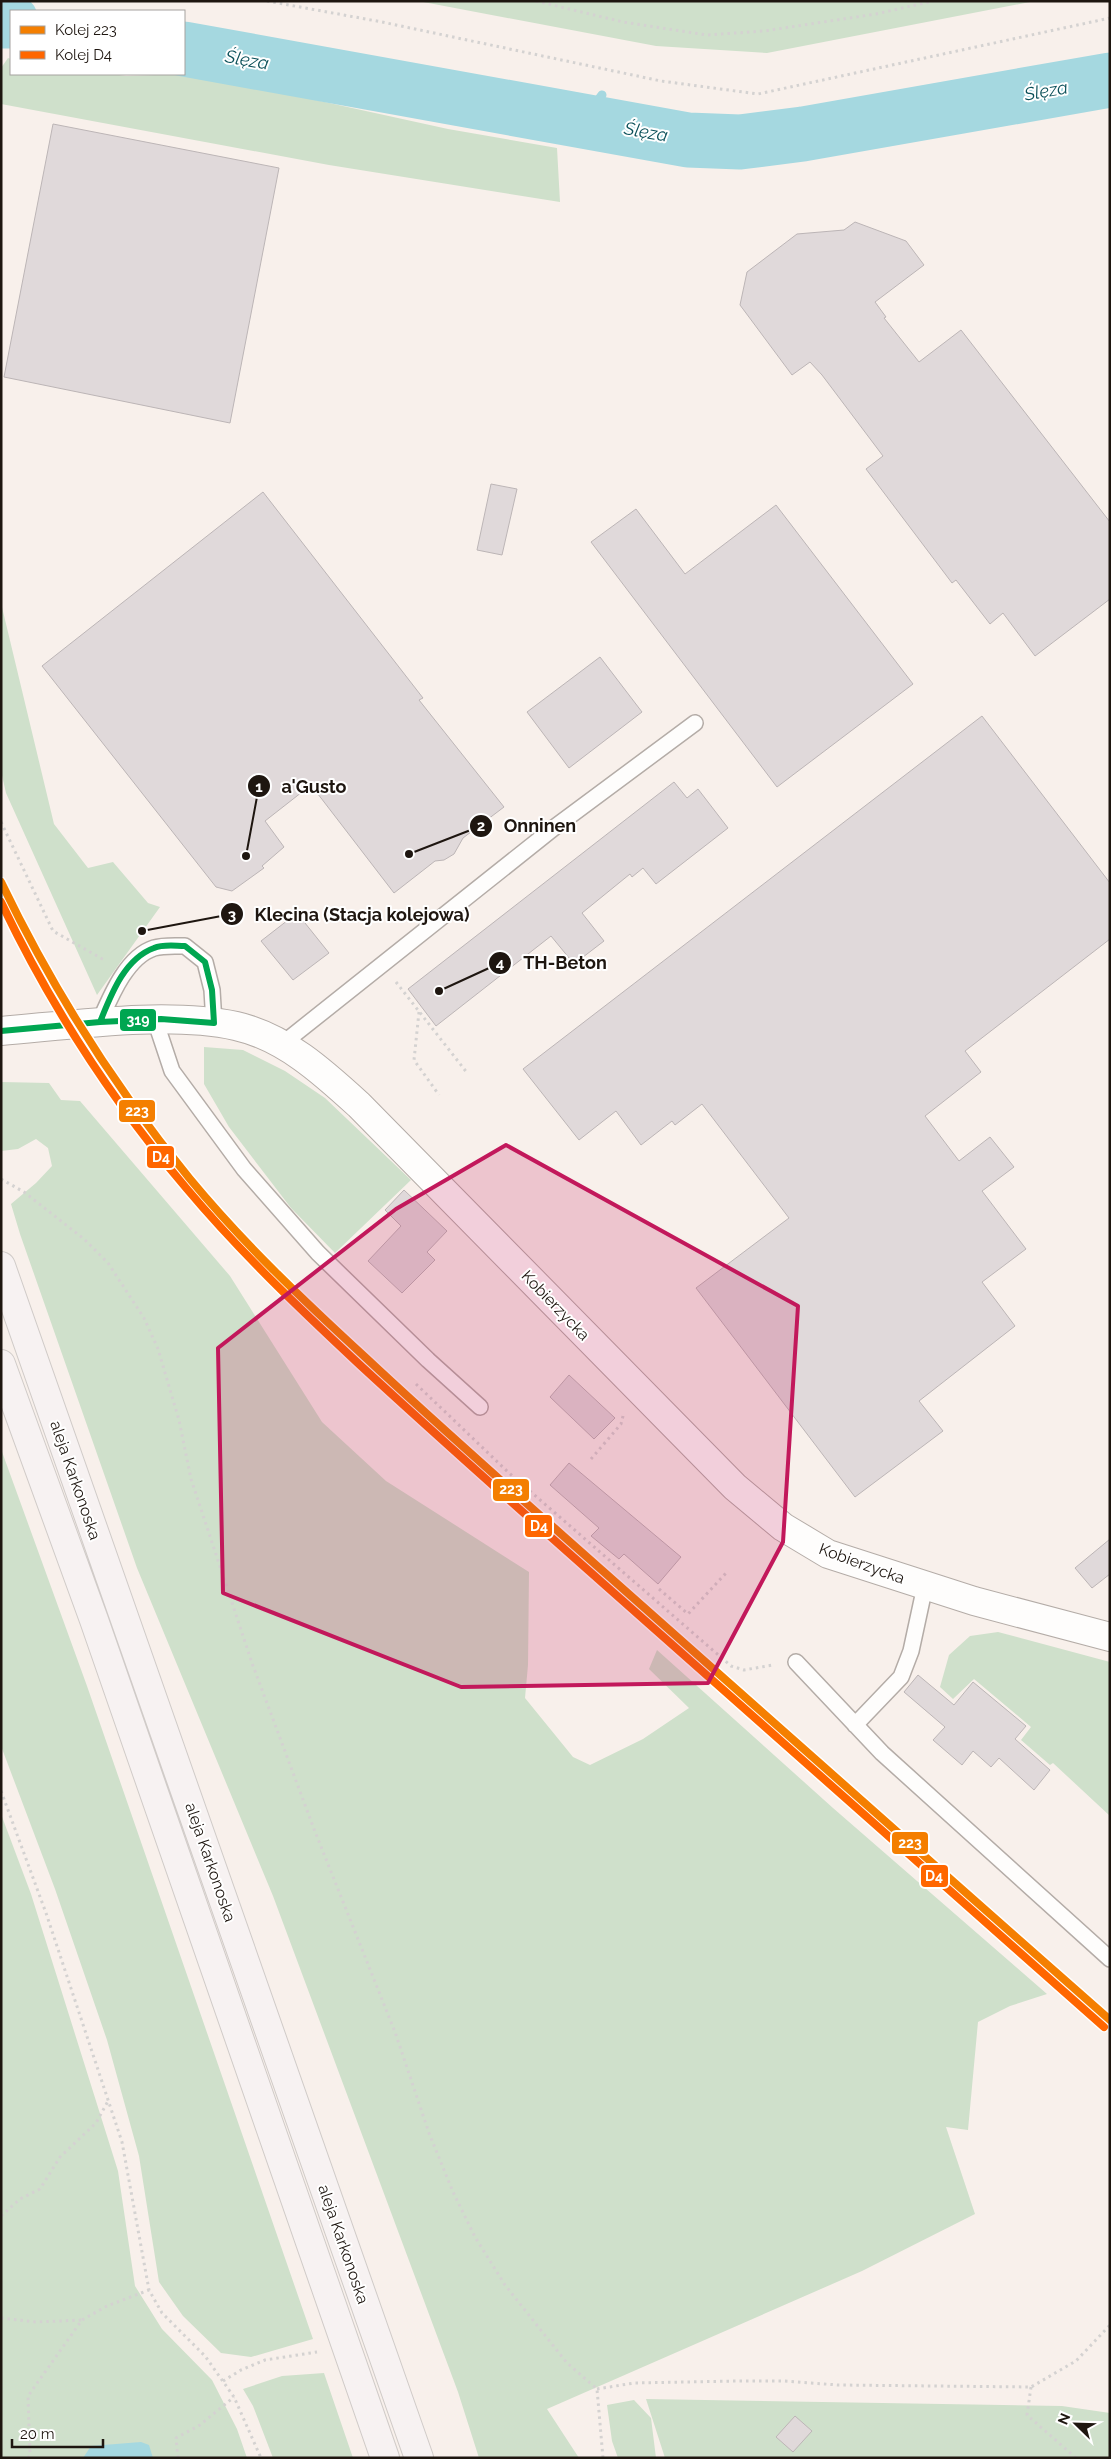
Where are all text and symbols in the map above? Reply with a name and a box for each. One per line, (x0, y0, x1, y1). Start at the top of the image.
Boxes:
legend (10, 10, 185, 75)
text: Kolej 223 (55, 21, 117, 39)
water label: Ślęza (223, 44, 271, 74)
text: Kolej D4 (55, 46, 112, 64)
water label: Ślęza (1021, 75, 1070, 105)
water label: Ślęza (622, 116, 670, 146)
callout: a'Gusto (247, 770, 357, 803)
text: a'Gusto (282, 776, 347, 797)
text: 1 (255, 778, 263, 796)
callout: Onninen (469, 809, 586, 842)
text: Onninen (504, 815, 576, 836)
text: 2 (477, 817, 485, 835)
callout: Klecina (Stacja kolejowa) (220, 898, 480, 931)
text: Klecina (Stacja kolejowa) (255, 904, 469, 925)
text: 3 (228, 906, 236, 924)
callout: TH-Beton (488, 946, 617, 979)
text: TH-Beton (523, 952, 607, 973)
text: 4 (496, 954, 505, 972)
line badge: 319 (119, 1008, 157, 1032)
text: 319 (127, 1012, 149, 1028)
line badge: 223 (118, 1099, 156, 1123)
text: 223 (125, 1103, 149, 1119)
line badge: D4 (146, 1145, 175, 1169)
text: D4 (152, 1149, 170, 1165)
street label: Kobierzycka (518, 1266, 594, 1344)
street label: aleja Karkonoska (46, 1418, 105, 1542)
line badge: 223 (492, 1478, 530, 1502)
text: 223 (499, 1481, 523, 1497)
line badge: D4 (524, 1514, 553, 1538)
text: D4 (530, 1518, 548, 1534)
street label: Kobierzycka (816, 1539, 907, 1588)
street label: aleja Karkonoska (181, 1800, 240, 1924)
line badge: 223 (891, 1831, 929, 1855)
text: 223 (898, 1835, 922, 1851)
line badge: D4 (920, 1864, 949, 1888)
text: D4 (925, 1868, 943, 1884)
street label: aleja Karkonoska (314, 2182, 373, 2306)
north arrow (1051, 2399, 1101, 2449)
text: N (1055, 2411, 1073, 2427)
scale bar (12, 2416, 104, 2448)
text: 20 m (20, 2425, 55, 2443)

